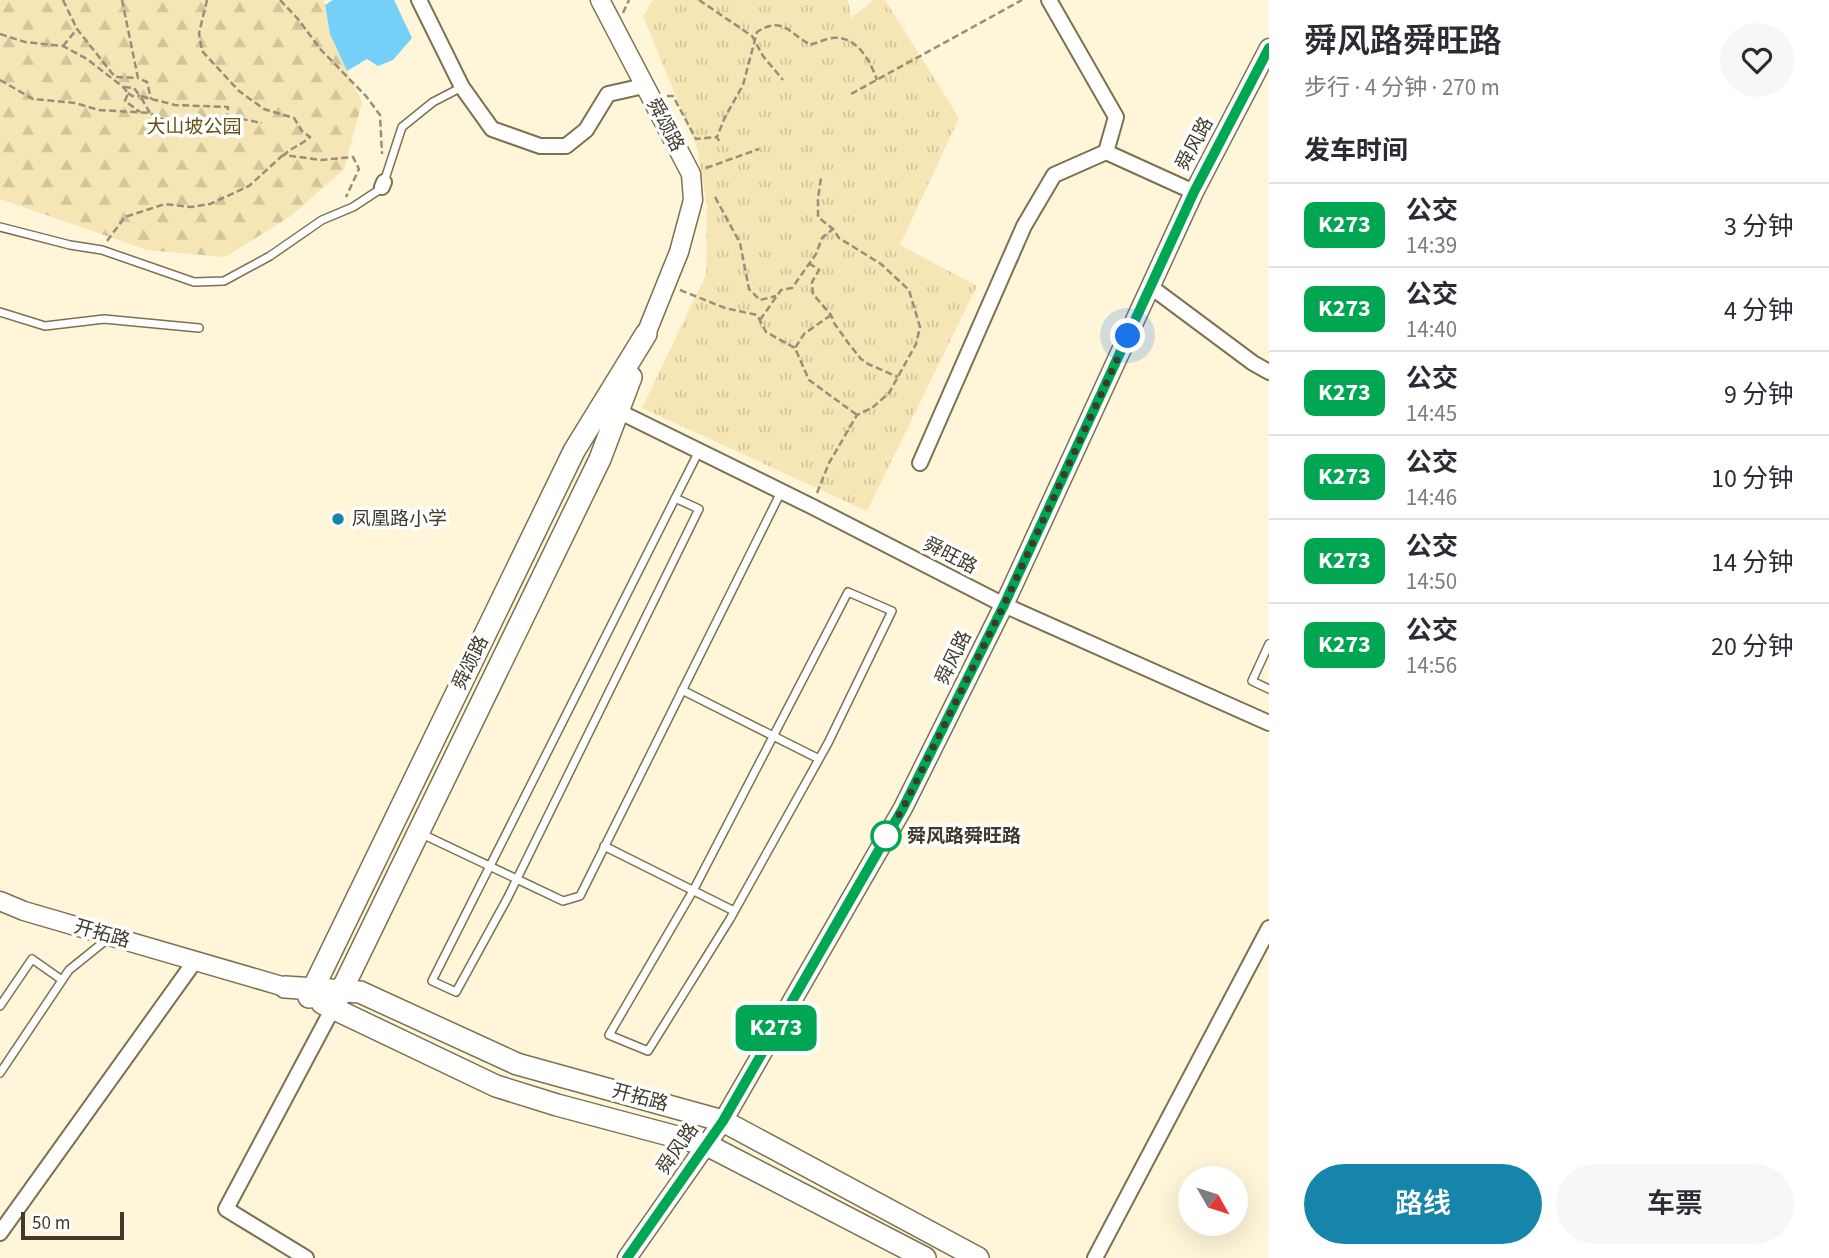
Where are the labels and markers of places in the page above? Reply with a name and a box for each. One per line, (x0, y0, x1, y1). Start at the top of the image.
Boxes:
place label: 凤凰路小学 (352, 506, 447, 533)
marker: 凤凰路小学 (330, 511, 346, 527)
marker: 舜风路舜旺路 (871, 821, 901, 851)
place label: 舜风路舜旺路 (907, 823, 1021, 850)

